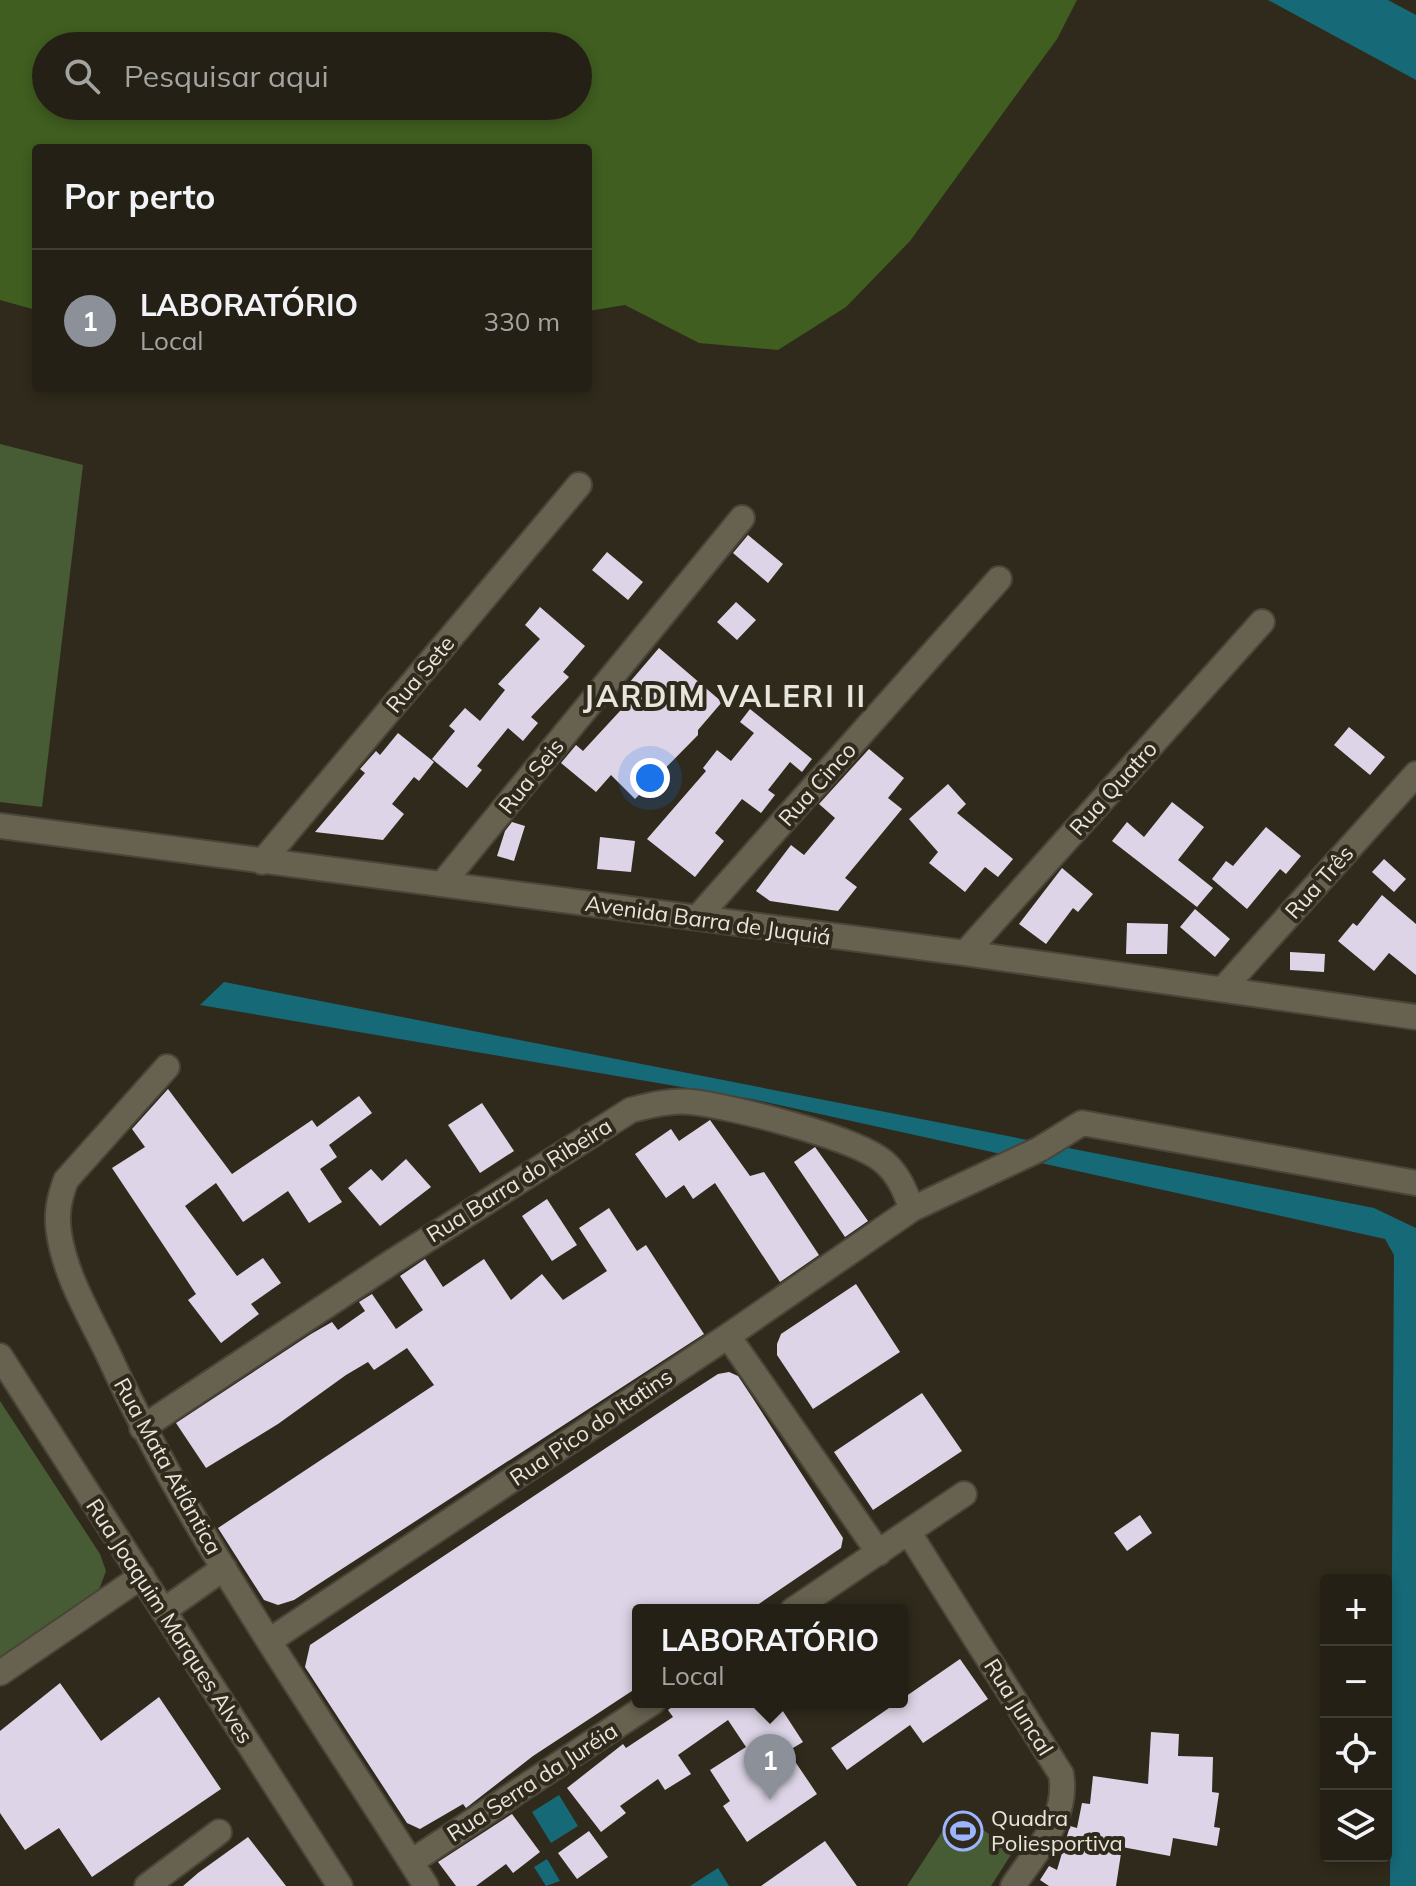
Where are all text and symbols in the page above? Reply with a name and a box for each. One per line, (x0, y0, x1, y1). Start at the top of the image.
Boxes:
search box (32, 32, 592, 120)
icon: search (60, 54, 104, 98)
text: Pesquisar aqui (124, 57, 329, 95)
text: Por perto (64, 175, 215, 218)
text: LABORATÓRIO (140, 286, 358, 324)
text: 1 (82, 305, 98, 338)
text: 330 m (484, 305, 560, 338)
text: Local (140, 324, 203, 357)
street label: Rua Sete (380, 630, 460, 718)
district label: JARDIM VALERI II (583, 677, 867, 715)
street label: Rua Seis (492, 733, 570, 819)
street label: Rua Quatro (1063, 735, 1163, 841)
street label: Rua Cinco (772, 736, 862, 832)
your location (630, 758, 670, 798)
street label: Rua Três (1279, 839, 1359, 925)
street label: Avenida Barra de Juquiá (584, 889, 832, 951)
street label: Rua Barra do Ribeira (421, 1112, 617, 1248)
street label: Rua Pico do Itatins (504, 1362, 678, 1492)
street label: Rua Mata Atlântica (108, 1373, 228, 1559)
street label: Rua Joaquim Marques Alves (80, 1493, 260, 1749)
map controls (1320, 1574, 1392, 1862)
button: + (1320, 1574, 1392, 1646)
popup (632, 1604, 908, 1708)
text: LABORATÓRIO (661, 1621, 879, 1659)
button: − (1320, 1646, 1392, 1718)
street label: Rua Juncal (978, 1653, 1060, 1761)
text: Local (661, 1659, 724, 1692)
street label: Rua Serra da Juréia (441, 1716, 623, 1848)
button: locate (1320, 1718, 1392, 1790)
pin: 1 (744, 1734, 796, 1800)
button: layers (1320, 1790, 1392, 1862)
place label: Quadra Poliesportiva (991, 1804, 1123, 1857)
sports icon: Quadra Poliesportiva (942, 1810, 984, 1852)

